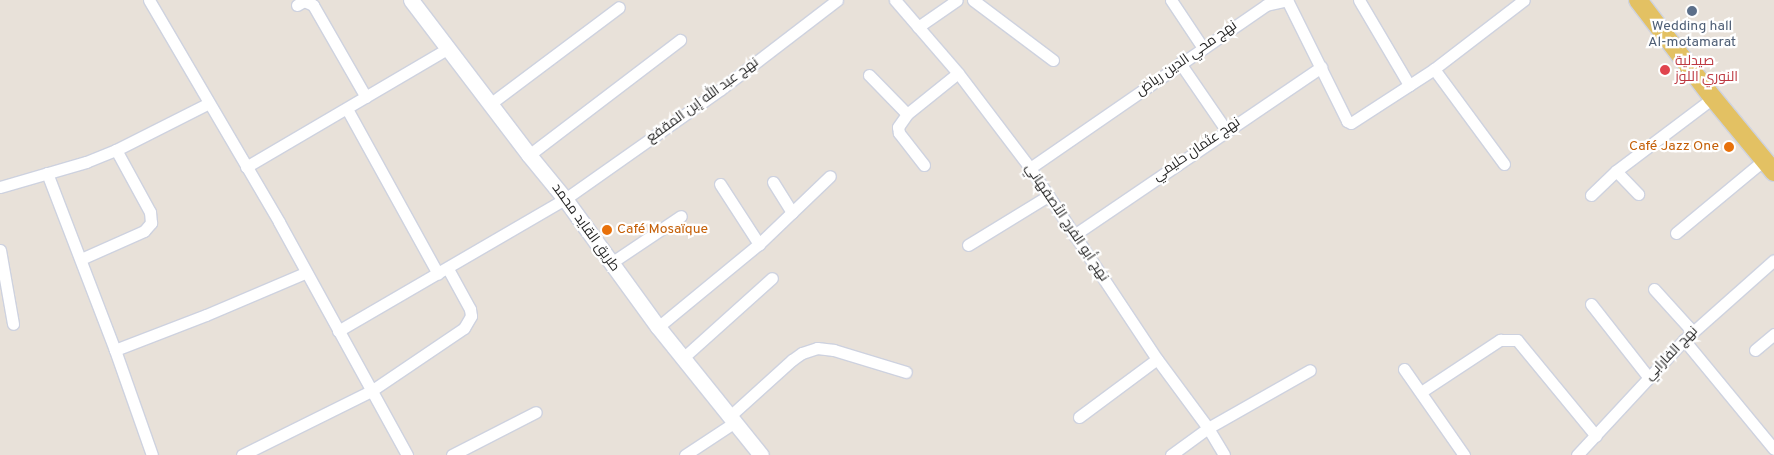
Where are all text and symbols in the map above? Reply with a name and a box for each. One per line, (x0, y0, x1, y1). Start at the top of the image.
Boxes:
marker: Wedding hall Al-motamarat (1686, 5, 1698, 17)
street label: نهج محي الدين رياض (1133, 18, 1241, 100)
place label: Wedding hall Al-motamarat (1648, 19, 1736, 52)
place label: صيدلية النوري اللوز (1675, 54, 1738, 86)
street label: نهج عبد الله إبن المقفع (644, 55, 762, 147)
marker: صيدلية النوري اللوز (1659, 64, 1671, 76)
street label: نهج عثمان حليمي (1150, 115, 1244, 185)
place label: Café Jazz One (1629, 139, 1719, 155)
marker: Café Jazz One (1723, 141, 1735, 153)
street label: نهج أبو الفرج الأصفهاني (1020, 161, 1112, 285)
street label: طريق القايد محمد (547, 181, 623, 275)
place label: Café Mosaïque (617, 222, 708, 238)
marker: Café Mosaïque (601, 224, 613, 236)
street label: نهج الفارابي (1642, 323, 1702, 385)

